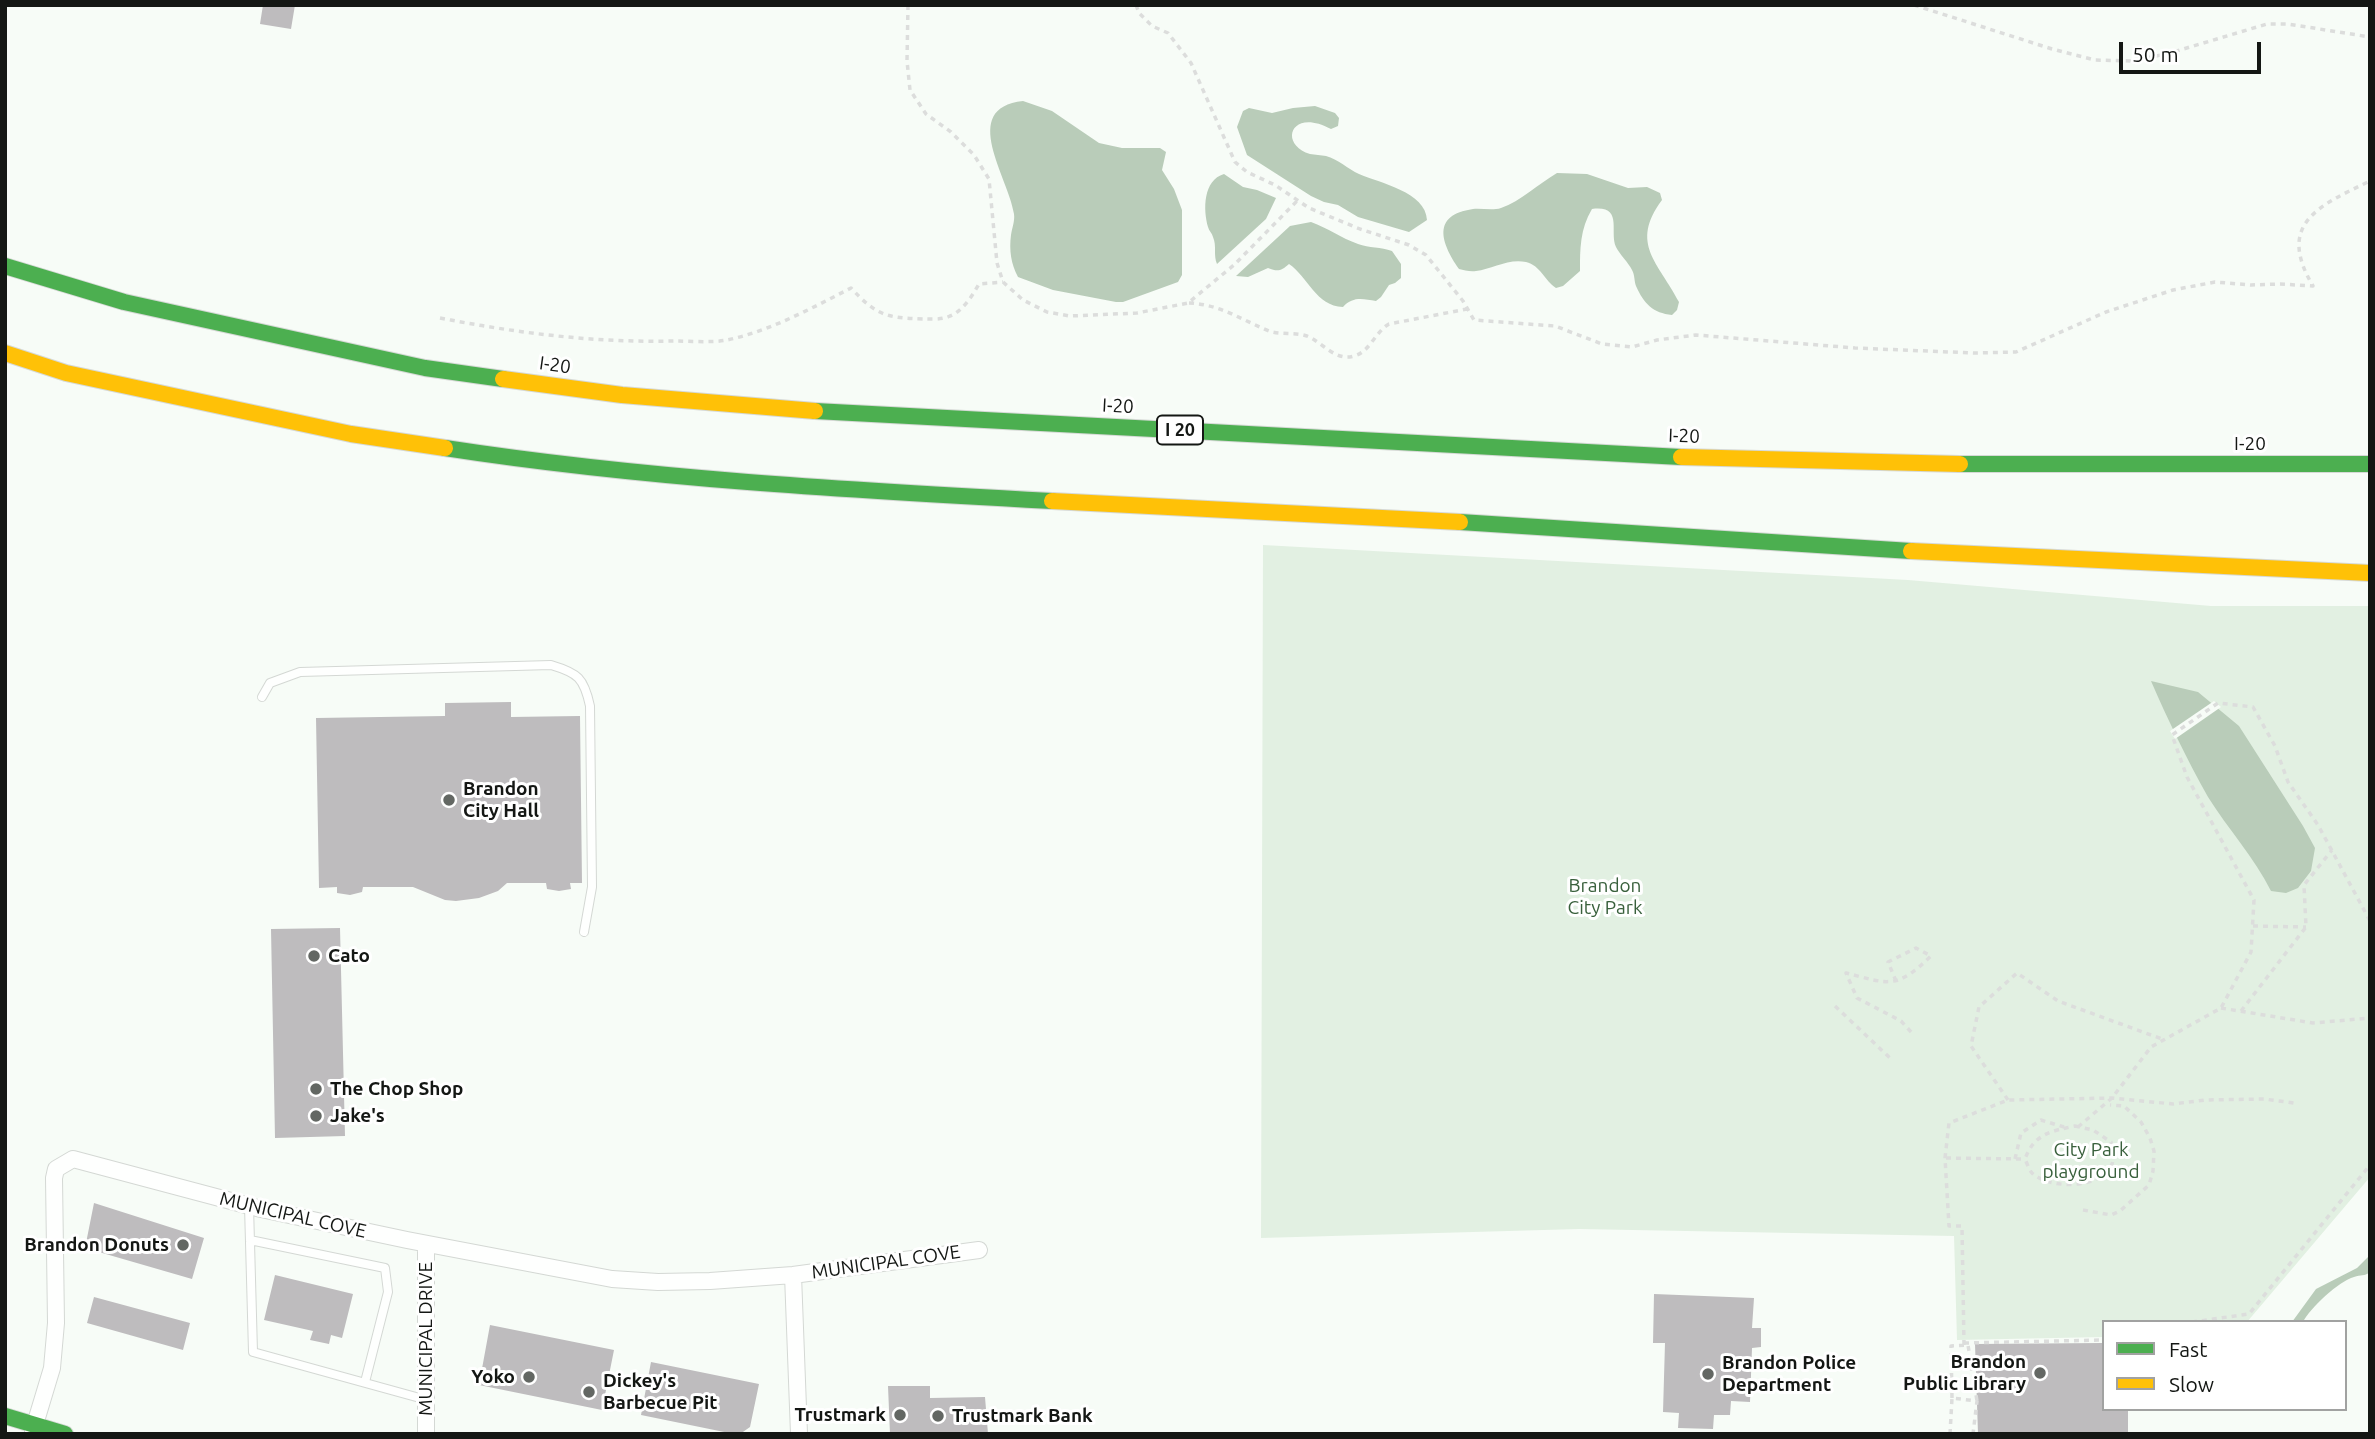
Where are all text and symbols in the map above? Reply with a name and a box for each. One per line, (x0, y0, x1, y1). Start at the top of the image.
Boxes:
scale bar (2123, 28, 2265, 72)
text: 50 m (2132, 42, 2179, 66)
street label: I-20 (538, 351, 572, 379)
street label: I-20 (1102, 394, 1134, 418)
road number: I 20 (1157, 416, 1203, 444)
street label: I-20 (1668, 424, 1700, 448)
street label: I-20 (2234, 433, 2266, 455)
place label: Brandon City Hall (463, 778, 539, 822)
marker: Brandon City Hall (441, 792, 457, 808)
park label: Brandon City Park (1567, 875, 1643, 919)
place label: Cato (328, 945, 370, 967)
marker: Cato (306, 948, 322, 964)
place label: The Chop Shop (330, 1078, 463, 1100)
marker: The Chop Shop (308, 1081, 324, 1097)
place label: Jake's (330, 1105, 385, 1127)
marker: Jake's (308, 1108, 324, 1124)
park label: City Park playground (2042, 1139, 2140, 1183)
street label: MUNICIPAL COVE (217, 1187, 369, 1243)
place label: Brandon Donuts (24, 1234, 169, 1256)
marker: Brandon Donuts (175, 1237, 191, 1253)
street label: MUNICIPAL COVE (810, 1240, 962, 1284)
street label: MUNICIPAL DRIVE (415, 1262, 437, 1416)
legend (2102, 1320, 2347, 1411)
text: Fast (2169, 1337, 2207, 1361)
place label: Brandon Public Library (1903, 1351, 2026, 1395)
place label: Brandon Police Department (1722, 1352, 1856, 1396)
marker: Brandon Public Library (2032, 1365, 2048, 1381)
place label: Yoko (471, 1366, 515, 1388)
marker: Brandon Police Department (1700, 1366, 1716, 1382)
marker: Yoko (521, 1369, 537, 1385)
place label: Dickey's Barbecue Pit (603, 1370, 717, 1414)
text: Slow (2169, 1372, 2214, 1396)
marker: Dickey's Barbecue Pit (581, 1384, 597, 1400)
place label: Trustmark (795, 1404, 886, 1426)
place label: Trustmark Bank (952, 1405, 1093, 1427)
marker: Trustmark (892, 1407, 908, 1423)
marker: Trustmark Bank (930, 1408, 946, 1424)

